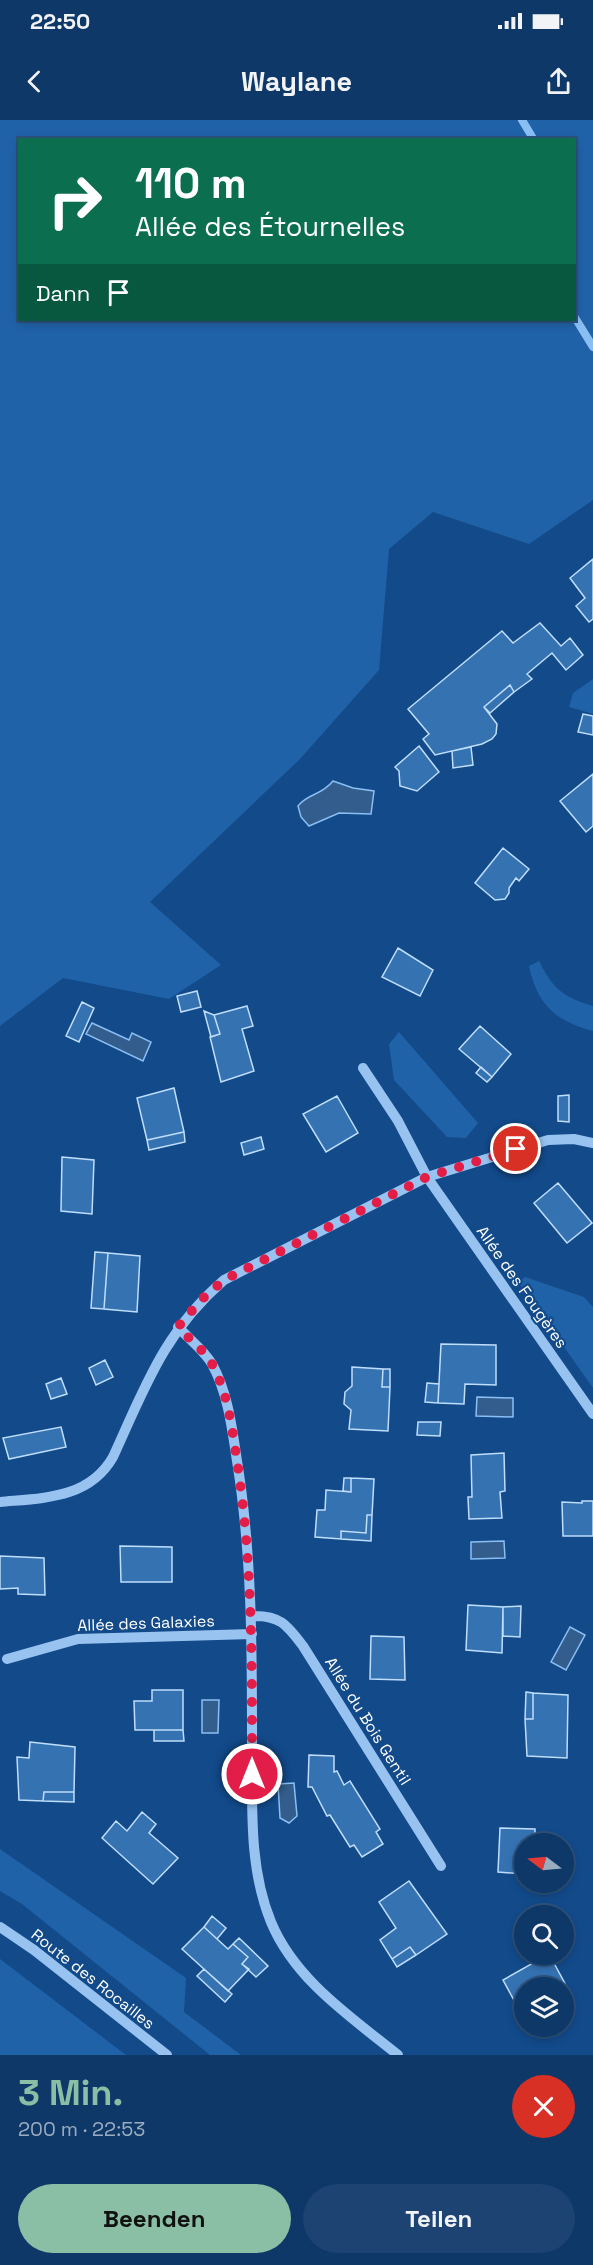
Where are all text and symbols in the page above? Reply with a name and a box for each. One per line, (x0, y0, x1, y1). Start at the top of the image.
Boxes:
text: 22:50 (30, 7, 90, 35)
text: Waylane (241, 64, 352, 99)
icon: back (18, 65, 51, 98)
icon: share (542, 65, 575, 98)
text: 110 m (135, 157, 247, 210)
icon: right (36, 162, 114, 240)
text: Allée des Étournelles (135, 209, 405, 244)
icon: arrive (102, 276, 135, 309)
text: Dann (36, 279, 90, 307)
pin (490, 1123, 541, 1174)
icon: arrive (499, 1132, 532, 1165)
street label: Allée des Fougères (472, 1222, 572, 1352)
street label: Allée des Galaxies (77, 1610, 215, 1636)
street label: Allée du Bois Gentil (320, 1653, 416, 1789)
position arrow (220, 1742, 284, 1806)
north arrow (514, 1833, 574, 1893)
map controls (514, 1833, 574, 2037)
button: search (514, 1905, 574, 1965)
street label: Route des Rocailles (27, 1924, 159, 2034)
button: layers (514, 1977, 574, 2037)
text: 3 Min. (18, 2070, 123, 2116)
button: close (512, 2075, 575, 2138)
text: 200 m · 22:53 (18, 2116, 145, 2142)
button: Beenden (18, 2184, 291, 2253)
button: Teilen (303, 2184, 575, 2253)

